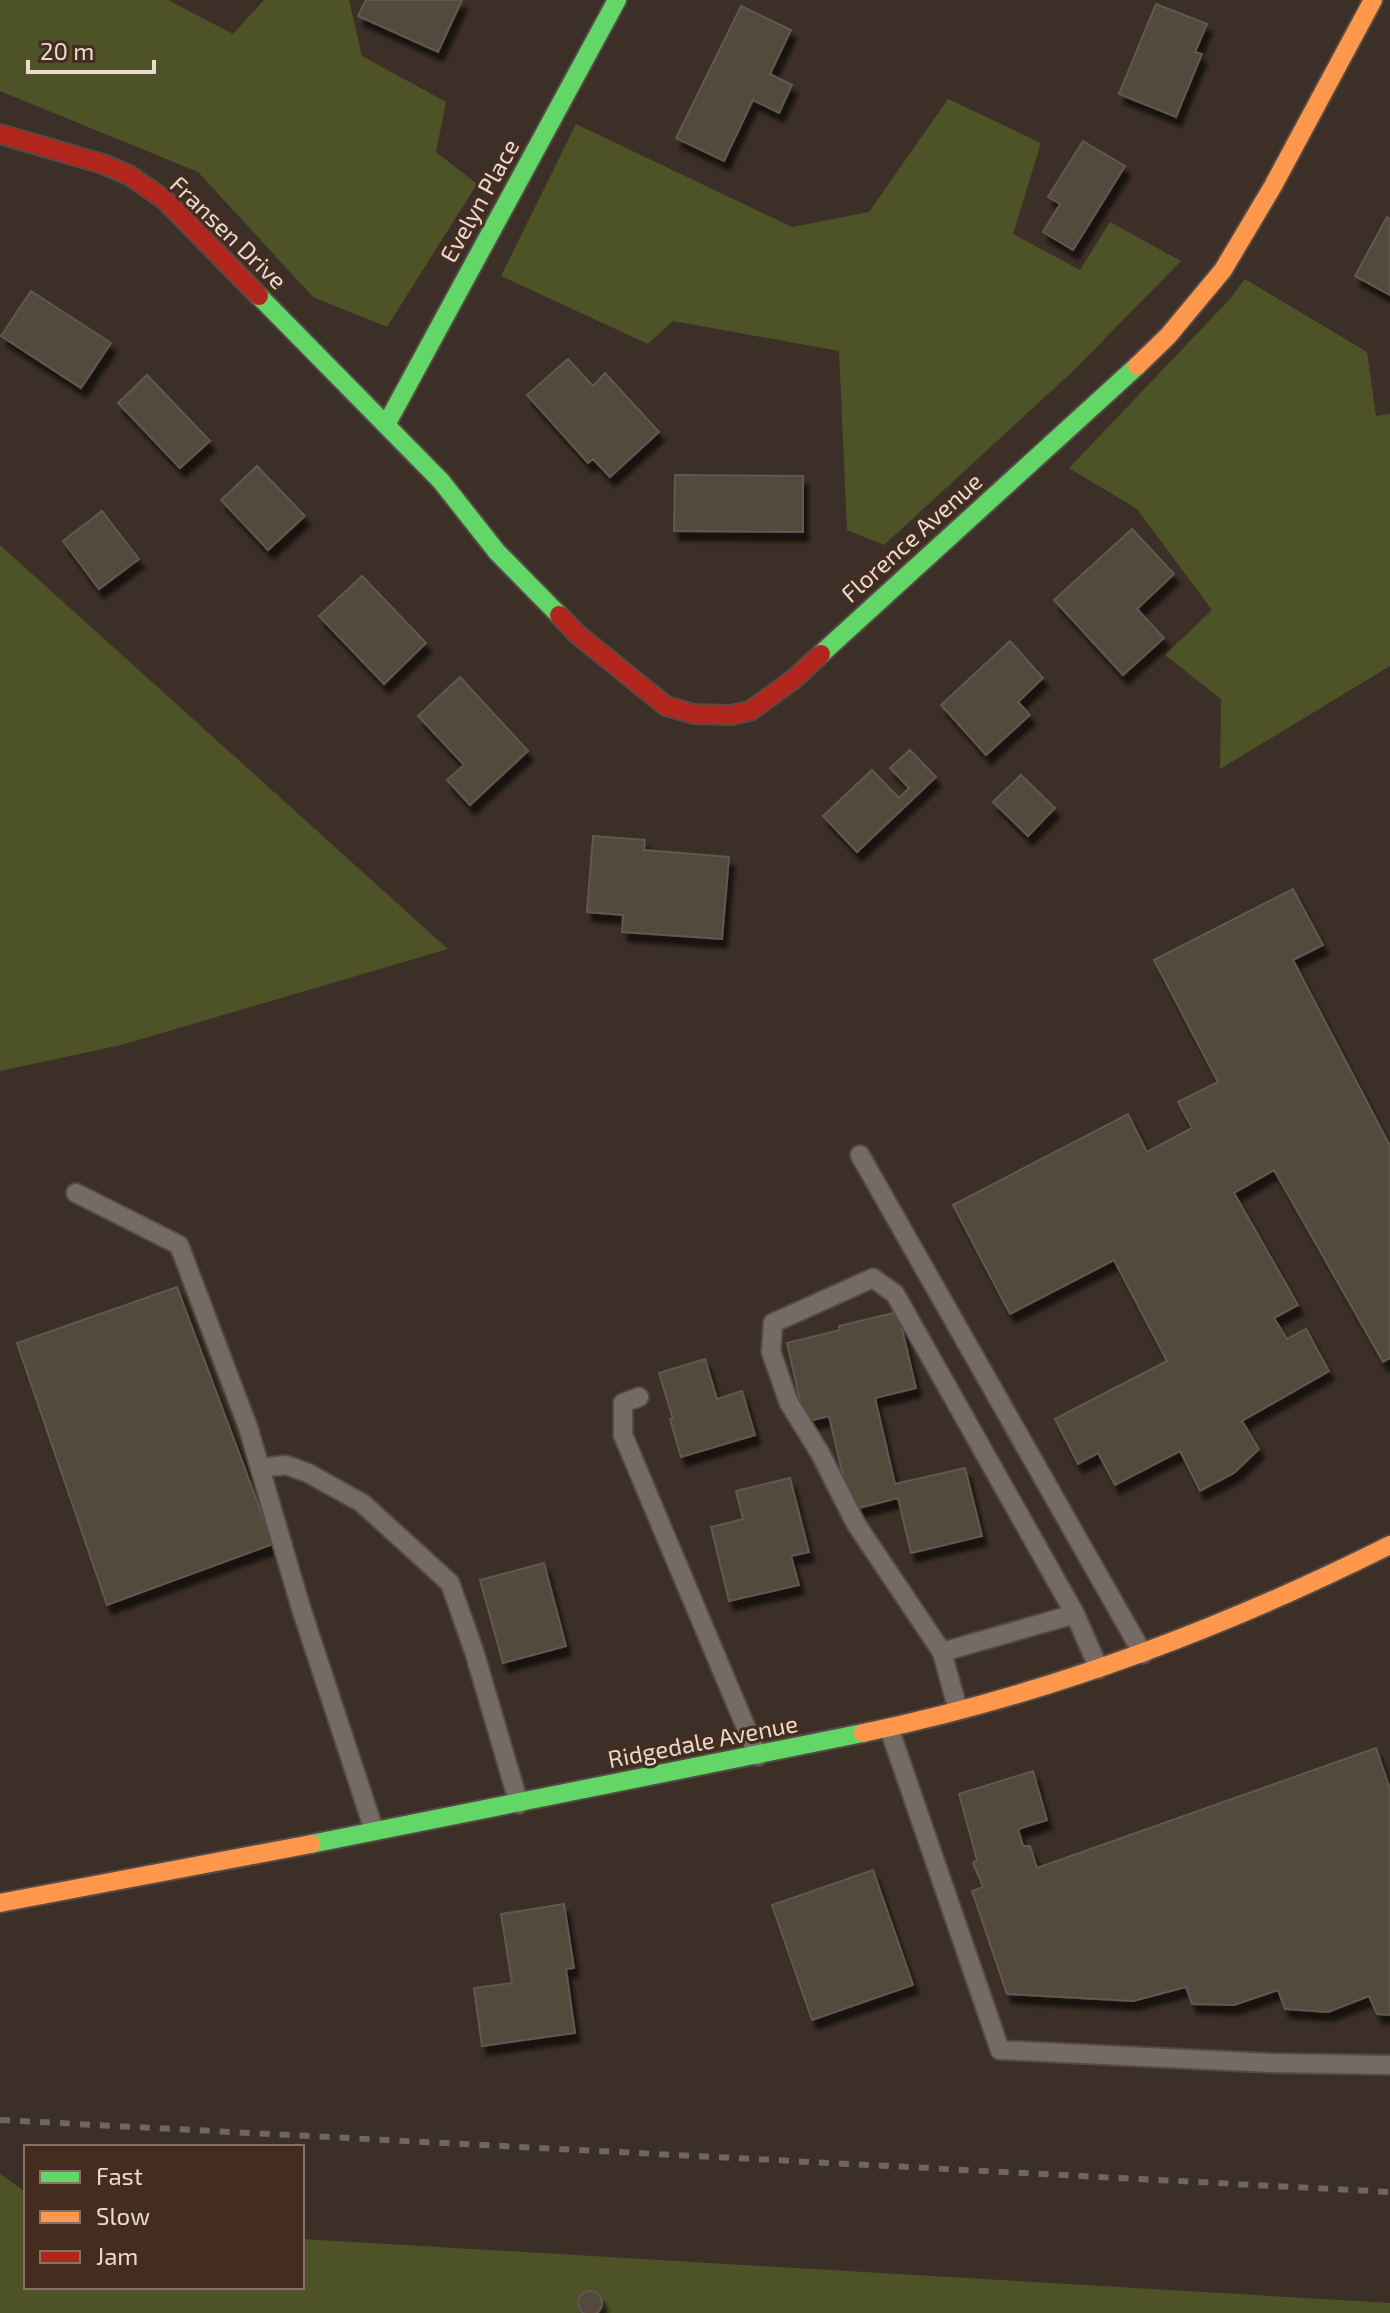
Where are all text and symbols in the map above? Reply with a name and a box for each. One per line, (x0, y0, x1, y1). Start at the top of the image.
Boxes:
scale bar (28, 24, 154, 74)
text: 20 m (40, 36, 94, 65)
street label: Evelyn Place (433, 134, 524, 267)
street label: Fransen Drive (165, 169, 293, 295)
street label: Florence Avenue (835, 466, 987, 608)
street label: Ridgedale Avenue (605, 1708, 800, 1773)
legend (24, 2145, 304, 2289)
text: Fast (96, 2161, 143, 2190)
text: Slow (96, 2201, 150, 2230)
text: Jam (96, 2241, 138, 2270)

